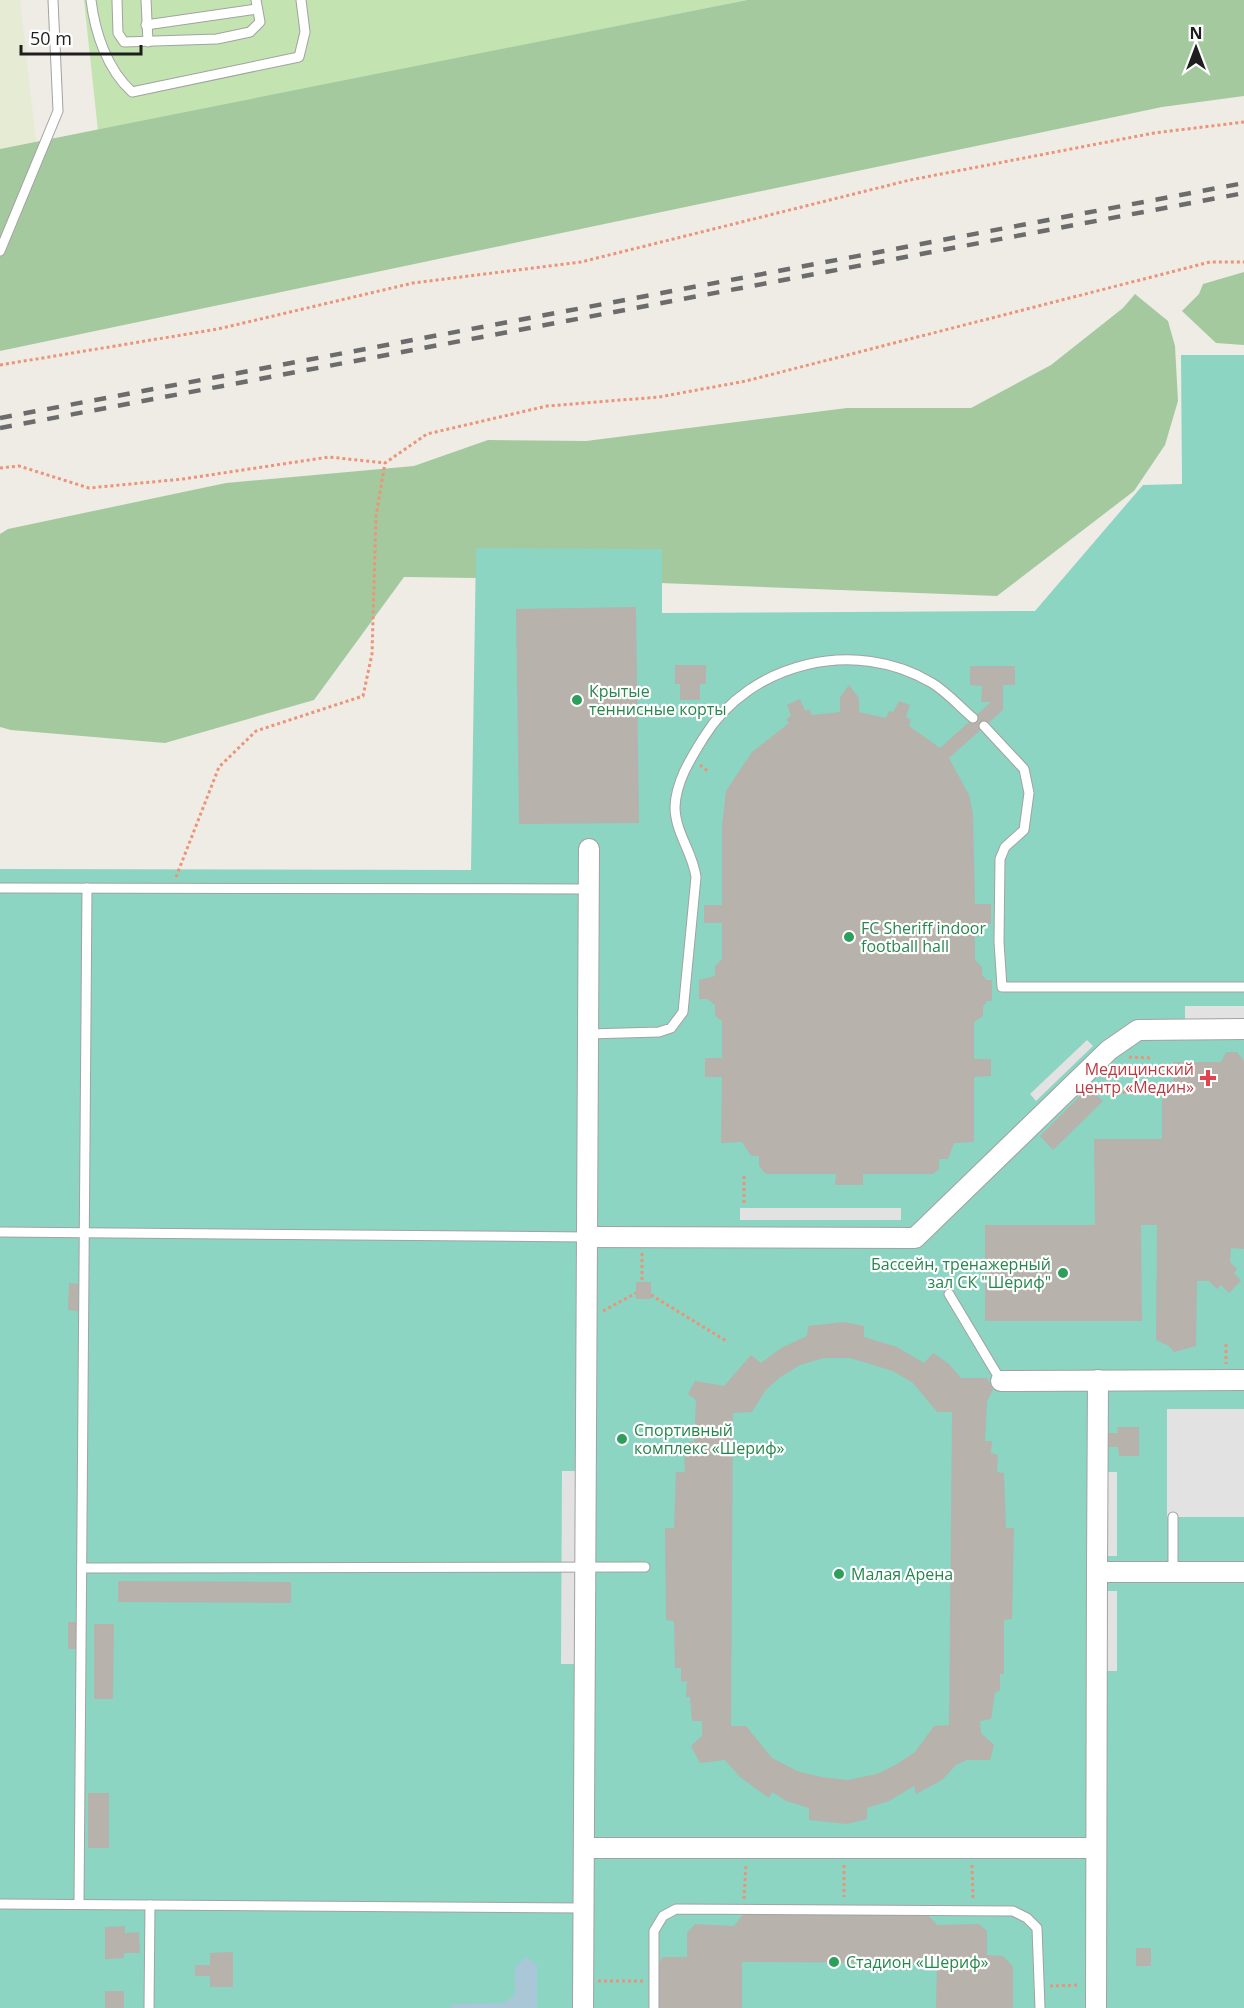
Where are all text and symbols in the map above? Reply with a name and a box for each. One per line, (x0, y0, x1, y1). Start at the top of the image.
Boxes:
scale bar (21, 18, 141, 56)
north arrow (1166, 18, 1226, 78)
text: N (1189, 22, 1203, 44)
text: 50 m (30, 26, 72, 50)
place label: Крытые теннисные корты (589, 680, 727, 720)
marker: Крытые теннисные корты (570, 693, 584, 707)
place label: FC Sheriff indoor football hall (861, 917, 986, 957)
marker: FC Sheriff indoor football hall (842, 930, 856, 944)
place label: Медицинский центр «Медин» (1075, 1058, 1194, 1098)
marker: Медицинский центр «Медин» (1199, 1069, 1217, 1087)
place label: Бассейн, тренажерный зал СК "Шериф" (871, 1253, 1051, 1293)
marker: Бассейн, тренажерный зал СК "Шериф" (1056, 1266, 1070, 1280)
place label: Спортивный комплекс «Шериф» (634, 1419, 785, 1459)
marker: Спортивный комплекс «Шериф» (615, 1432, 629, 1446)
place label: Малая Арена (851, 1563, 953, 1585)
marker: Малая Арена (832, 1567, 846, 1581)
place label: Стадион «Шериф» (846, 1951, 989, 1973)
marker: Стадион «Шериф» (827, 1955, 841, 1969)

